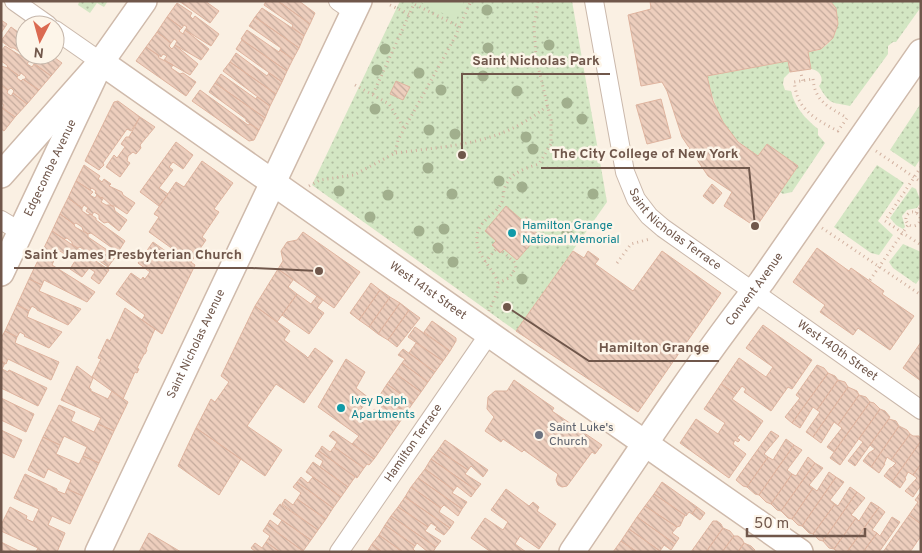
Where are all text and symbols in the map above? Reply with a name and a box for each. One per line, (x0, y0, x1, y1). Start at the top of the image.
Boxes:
north arrow (15, 15, 65, 65)
text: N (33, 42, 45, 60)
callout: Saint Nicholas Park (462, 45, 610, 74)
text: Saint Nicholas Park (472, 53, 600, 70)
street label: Edgecombe Avenue (21, 117, 81, 219)
callout: The City College of New York (541, 139, 749, 168)
text: The City College of New York (551, 146, 739, 163)
street label: Saint Nicholas Terrace (624, 186, 724, 274)
place label: Hamilton Grange National Memorial (522, 218, 620, 248)
marker: Hamilton Grange National Memorial (506, 227, 518, 239)
callout: Saint James Presbyterian Church (14, 239, 252, 268)
text: Saint James Presbyterian Church (24, 247, 242, 264)
street label: Convent Avenue (722, 250, 787, 329)
street label: West 141st Street (386, 258, 470, 324)
street label: Saint Nicholas Avenue (164, 287, 229, 402)
street label: West 140th Street (794, 317, 881, 385)
callout: Hamilton Grange (589, 332, 719, 361)
text: Hamilton Grange (599, 340, 709, 357)
place label: Ivey Delph Apartments (351, 393, 415, 423)
street label: Hamilton Terrace (381, 401, 446, 486)
marker: Ivey Delph Apartments (335, 402, 347, 414)
place label: Saint Luke's Church (549, 420, 614, 450)
marker: Saint Luke's Church (533, 429, 545, 441)
scale bar (747, 506, 864, 538)
text: 50 m (754, 515, 789, 534)

